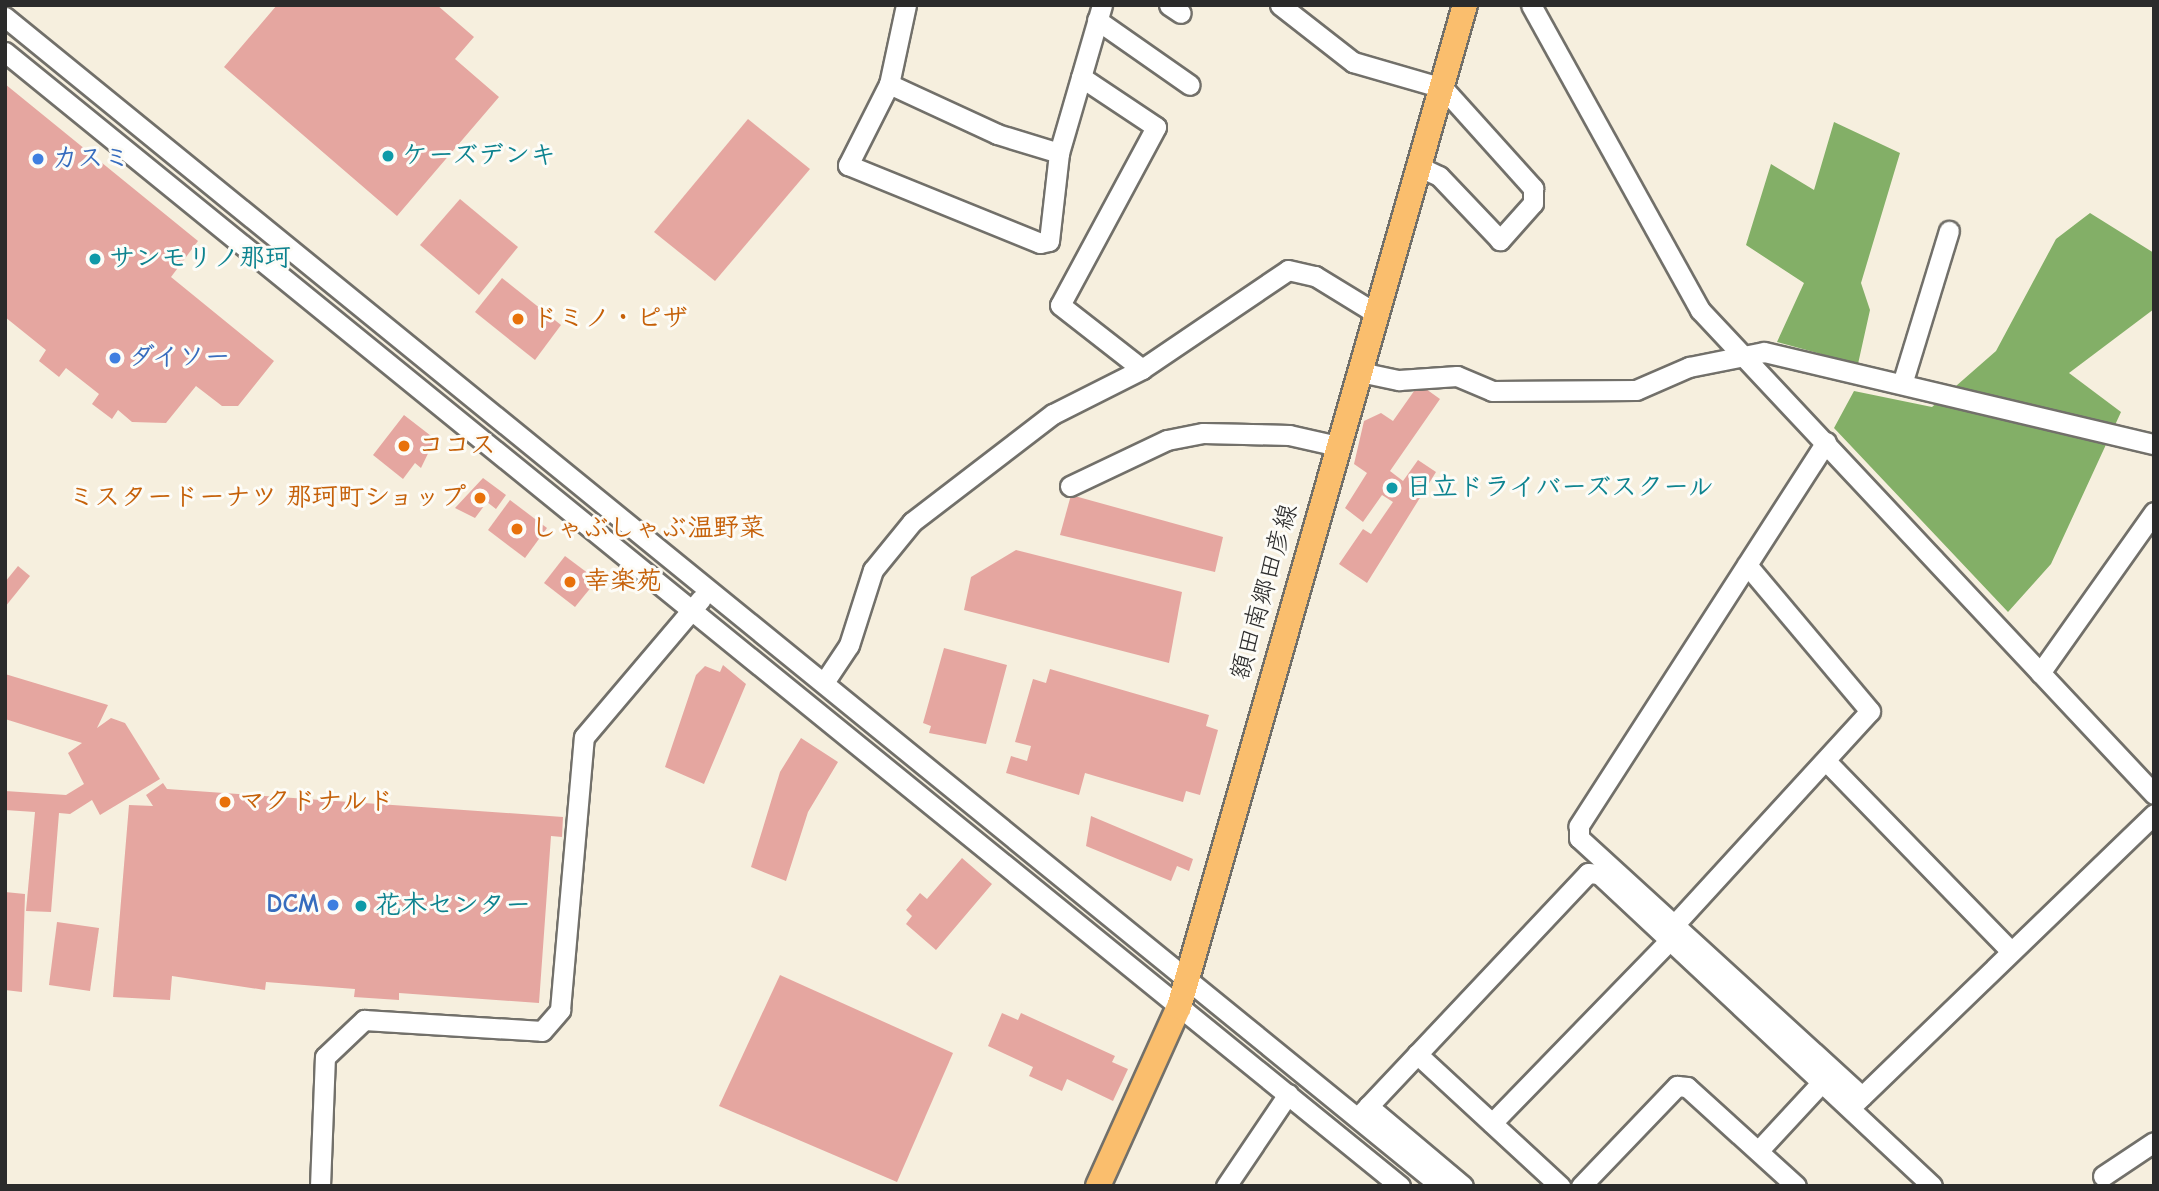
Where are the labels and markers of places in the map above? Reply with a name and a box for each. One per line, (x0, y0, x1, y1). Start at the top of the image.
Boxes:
place label: ケーズデンキ (402, 140, 558, 172)
place label: カスミ (52, 143, 130, 175)
marker: ケーズデンキ (380, 148, 396, 164)
marker: カスミ (30, 151, 46, 167)
place label: サンモリノ那珂 (109, 243, 291, 275)
marker: サンモリノ那珂 (87, 251, 103, 267)
place label: ドミノ・ピザ (532, 303, 688, 335)
marker: ドミノ・ピザ (510, 311, 526, 327)
place label: ダイソー (129, 342, 233, 374)
marker: ダイソー (107, 350, 123, 366)
place label: ココス (418, 430, 496, 462)
marker: ココス (396, 438, 412, 454)
place label: 日立ドライバーズスクール (1406, 472, 1718, 504)
marker: 日立ドライバーズスクール (1384, 480, 1400, 496)
place label: ミスタードーナツ 那珂町ショップ (67, 482, 466, 514)
marker: ミスタードーナツ 那珂町ショップ (472, 490, 488, 506)
place label: しゃぶしゃぶ温野菜 (531, 513, 765, 545)
marker: しゃぶしゃぶ温野菜 (509, 521, 525, 537)
place label: 幸楽苑 (584, 566, 662, 598)
marker: 幸楽苑 (562, 574, 578, 590)
place label: マクドナルド (239, 786, 395, 818)
marker: マクドナルド (217, 794, 233, 810)
place label: DCM (266, 889, 319, 921)
place label: 花木センター (375, 890, 531, 922)
marker: DCM (325, 897, 341, 913)
marker: 花木センター (353, 898, 369, 914)

